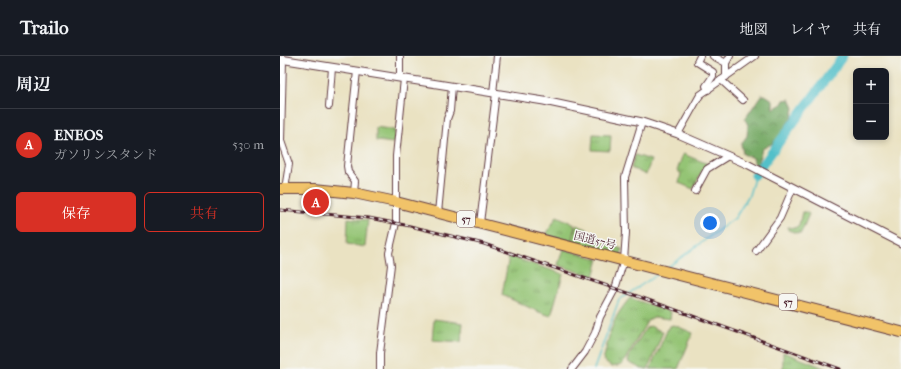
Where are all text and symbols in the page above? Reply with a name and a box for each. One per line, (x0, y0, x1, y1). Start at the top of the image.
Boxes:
text: Trailo (20, 17, 69, 39)
text: 地図 (740, 21, 768, 38)
text: レイヤ (790, 21, 831, 38)
text: 共有 (853, 21, 881, 38)
map controls (853, 68, 889, 140)
button: + (853, 68, 889, 104)
text: 周辺 (16, 74, 50, 94)
button: − (853, 104, 889, 140)
text: ENEOS (54, 126, 103, 144)
text: A (25, 137, 33, 152)
text: 530 m (232, 137, 264, 152)
text: ガソリンスタンド (54, 147, 158, 162)
pin: A (303, 187, 329, 217)
button: 保存 (16, 192, 136, 232)
button: 共有 (144, 192, 264, 232)
road number: 57 (457, 211, 475, 227)
your location (700, 213, 720, 233)
street label: 国道57号 (572, 229, 617, 252)
road number: 57 (779, 294, 797, 310)

